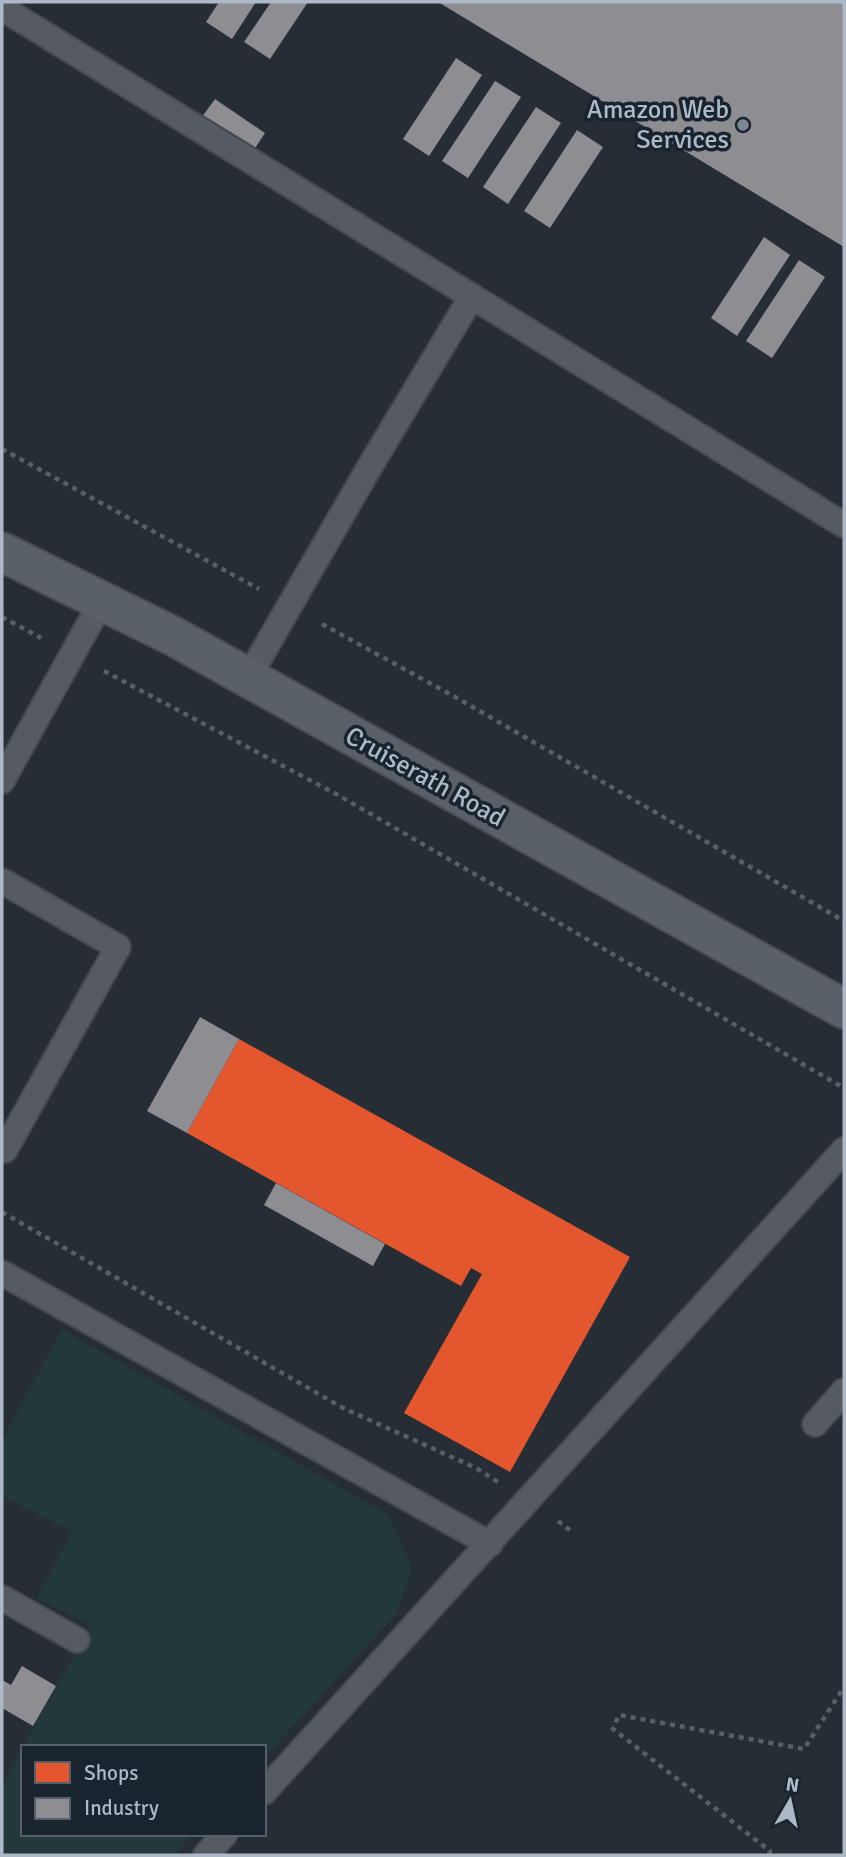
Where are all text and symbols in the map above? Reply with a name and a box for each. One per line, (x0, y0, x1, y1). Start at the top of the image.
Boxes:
place label: Amazon Web Services (587, 94, 729, 156)
marker: Amazon Web Services (735, 117, 751, 133)
street label: Cruiserath Road (339, 720, 511, 834)
legend (21, 1745, 266, 1836)
text: Shops (84, 1760, 138, 1786)
north arrow (755, 1766, 825, 1836)
text: N (784, 1772, 801, 1798)
text: Industry (84, 1795, 159, 1821)

